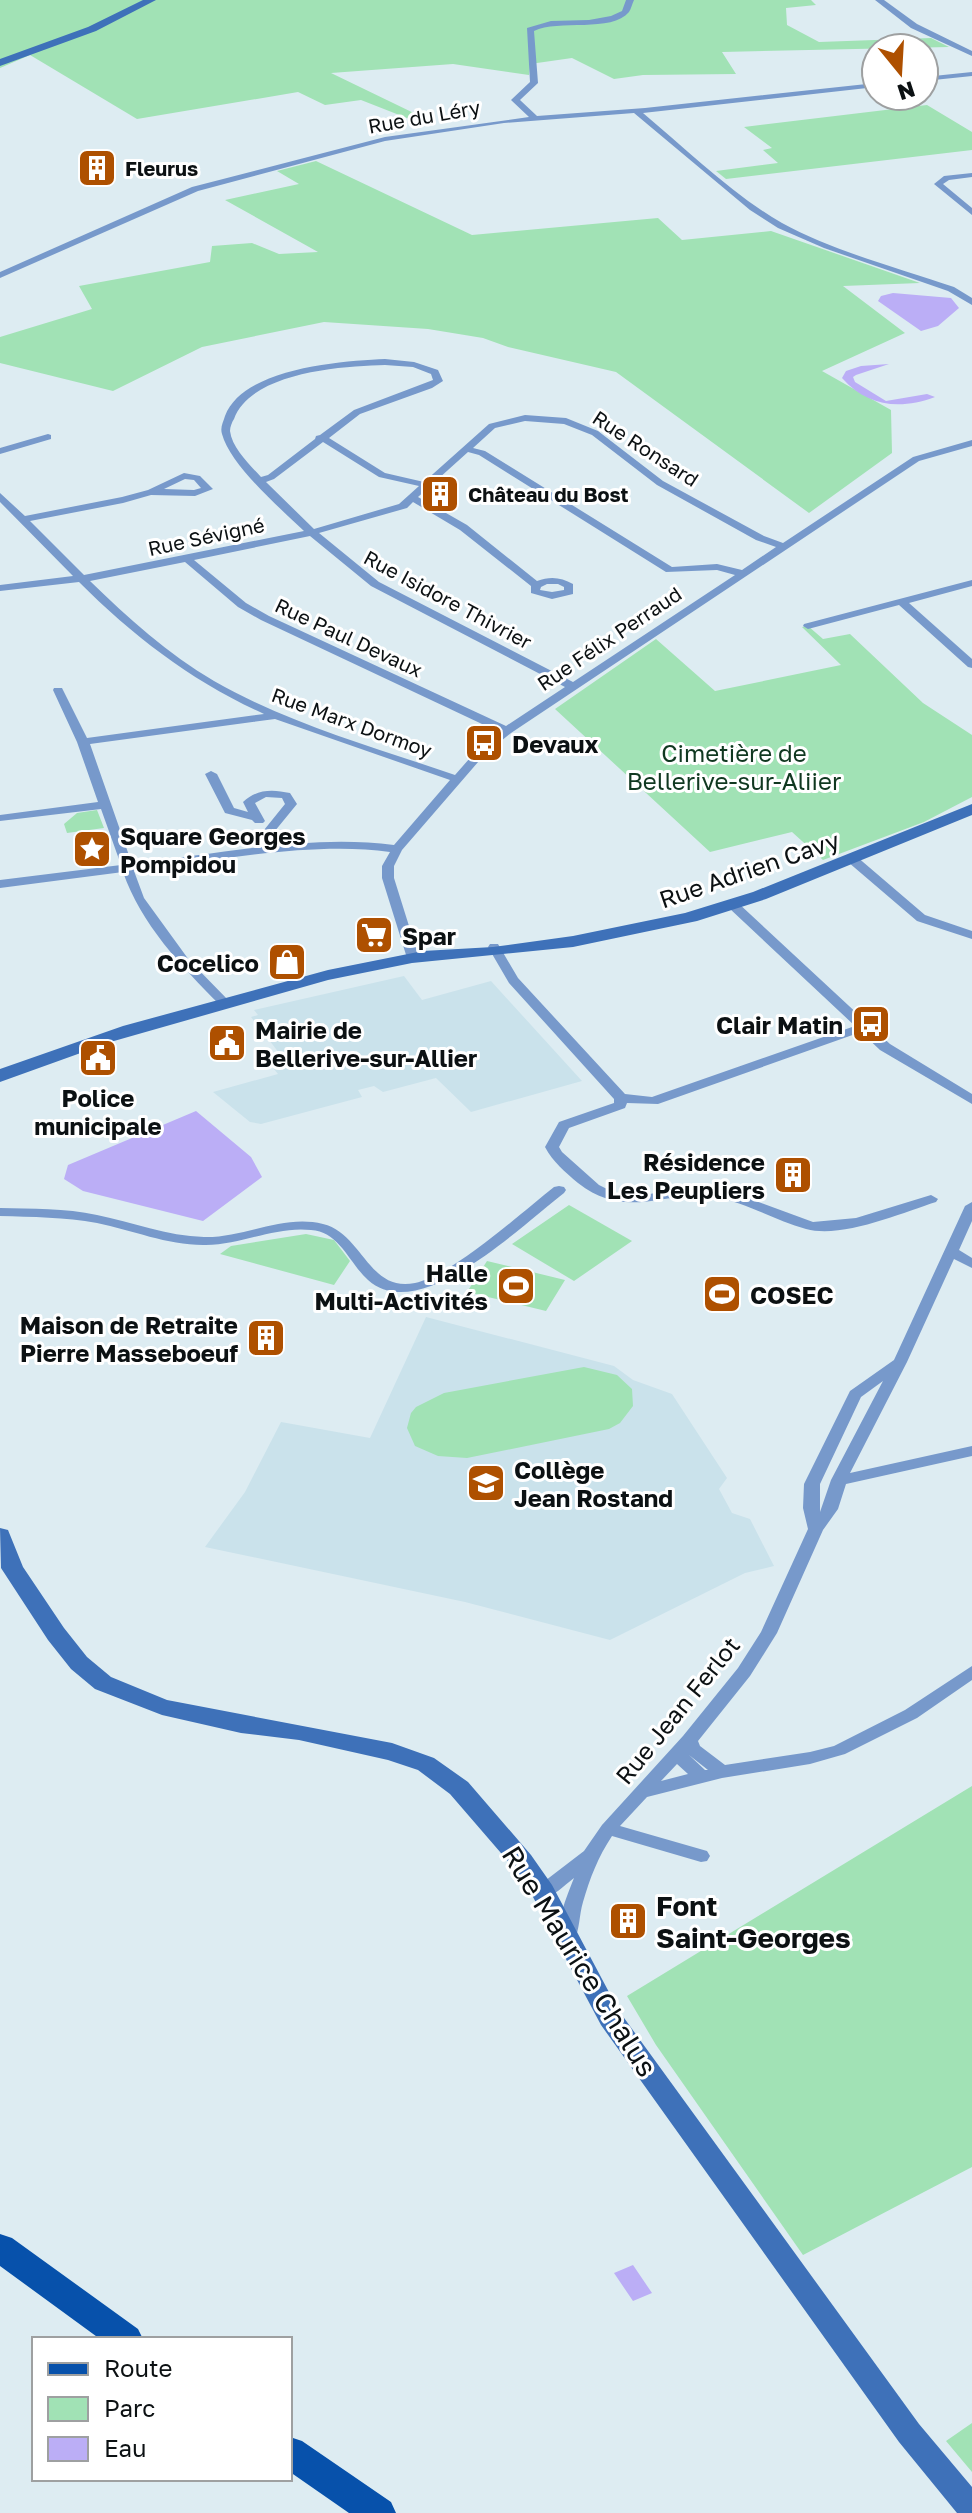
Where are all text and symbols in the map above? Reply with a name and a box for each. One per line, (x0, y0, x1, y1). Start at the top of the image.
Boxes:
north arrow (860, 32, 940, 112)
text: N (894, 76, 918, 107)
street label: Rue du Léry (366, 94, 482, 138)
building icon: Fleurus (76, 147, 118, 189)
place label: Fleurus (125, 156, 198, 180)
street label: Rue Ronsard (589, 405, 703, 491)
building icon: Château du Bost (419, 473, 461, 515)
place label: Château du Bost (468, 482, 629, 506)
street label: Rue Sévigné (145, 512, 267, 560)
street label: Rue Isidore Thivrier (360, 545, 536, 653)
street label: Rue Félix Perraud (532, 581, 686, 695)
street label: Rue Paul Devaux (272, 592, 426, 682)
street label: Rue Marx Dormoy (269, 682, 435, 762)
bus stop icon: Devaux (463, 722, 505, 764)
place label: Devaux (512, 729, 599, 758)
park label: Cimetière de Bellerive-sur-Aliier (627, 738, 841, 795)
place label: Square Georges Pompidou (120, 821, 306, 878)
street label: Rue Adrien Cavy (655, 825, 843, 913)
place icon: Square Georges Pompidou (71, 828, 113, 870)
supermarket icon: Spar (353, 914, 395, 956)
place label: Spar (402, 921, 456, 950)
shop icon: Cocelico (266, 941, 308, 983)
place label: Cocelico (157, 948, 259, 977)
bus stop icon: Clair Matin (850, 1003, 892, 1045)
place label: Clair Matin (716, 1010, 843, 1039)
place label: Mairie de Bellerive-sur-Allier (255, 1015, 477, 1072)
public building icon: Mairie de Bellerive-sur-Allier (206, 1022, 248, 1064)
public building icon: Police municipale (77, 1037, 119, 1079)
place label: Police municipale (34, 1083, 162, 1140)
place label: Résidence Les Peupliers (607, 1147, 765, 1204)
building icon: Résidence Les Peupliers (772, 1154, 814, 1196)
place label: Halle Multi-Activités (315, 1258, 488, 1315)
sports icon: Halle Multi-Activités (495, 1265, 537, 1307)
sports icon: COSEC (701, 1273, 743, 1315)
place label: COSEC (750, 1280, 834, 1309)
place label: Maison de Retraite Pierre Masseboeuf (20, 1310, 238, 1367)
building icon: Maison de Retraite Pierre Masseboeuf (245, 1317, 287, 1359)
place label: Collège Jean Rostand (514, 1455, 673, 1512)
school or university icon: Collège Jean Rostand (465, 1462, 507, 1504)
street label: Rue Jean Ferlot (609, 1631, 745, 1789)
street label: Rue Maurice Chalus (496, 1840, 664, 2082)
place label: Font Saint-Georges (656, 1889, 851, 1954)
building icon: Font Saint-Georges (607, 1900, 649, 1942)
legend (32, 2337, 292, 2481)
text: Route (104, 2353, 173, 2382)
text: Parc (104, 2393, 155, 2422)
text: Eau (104, 2433, 146, 2462)

